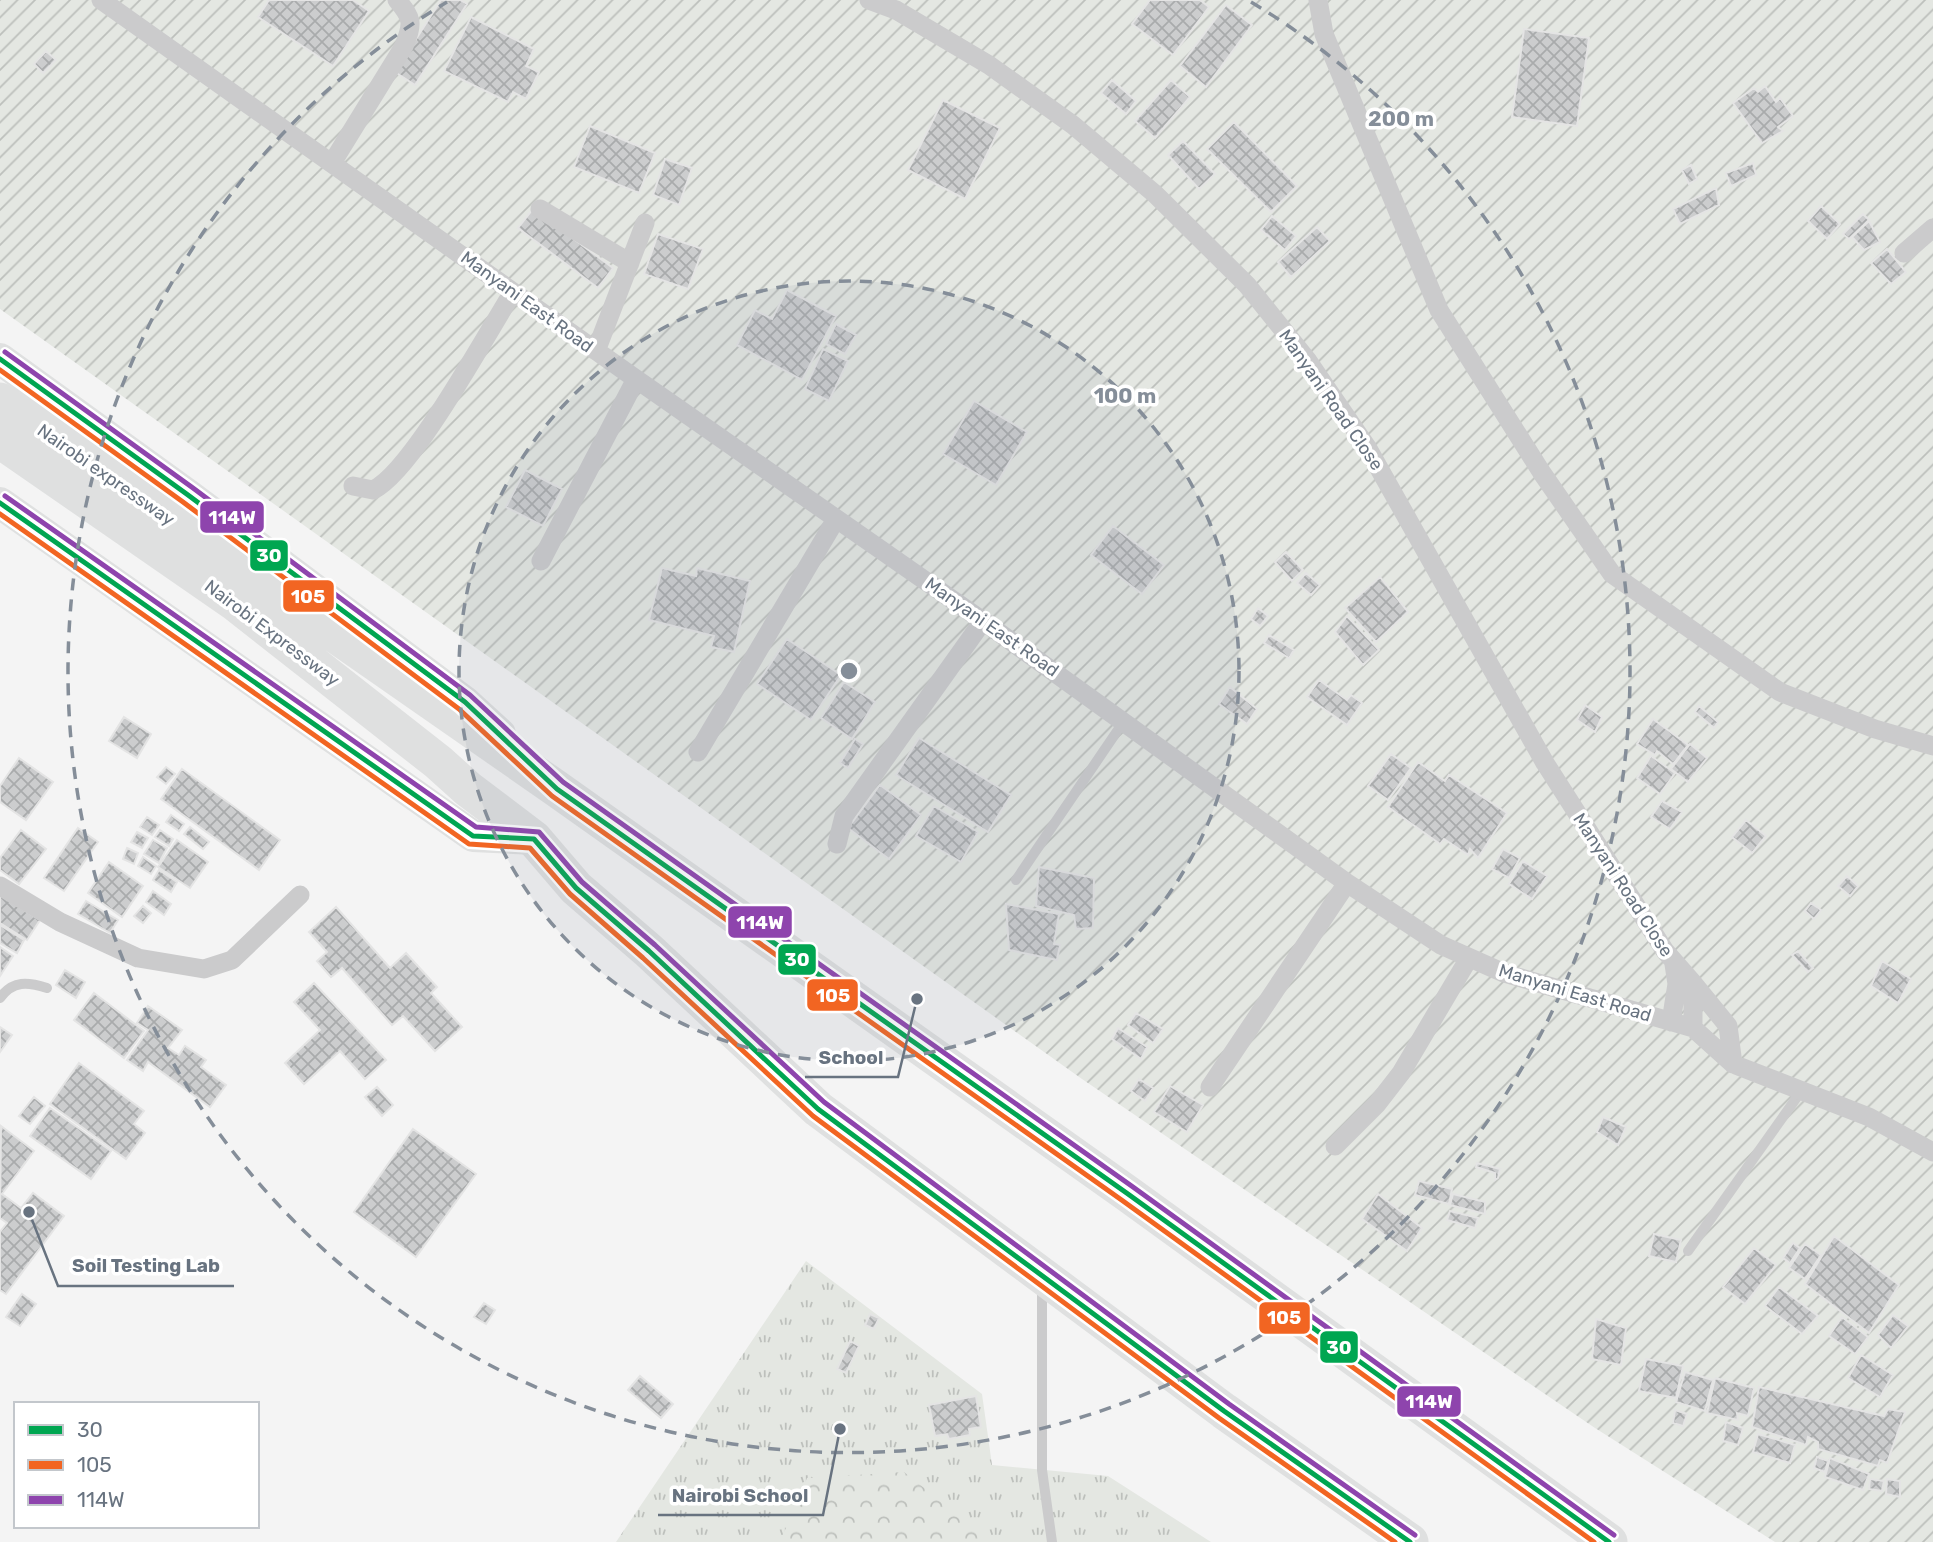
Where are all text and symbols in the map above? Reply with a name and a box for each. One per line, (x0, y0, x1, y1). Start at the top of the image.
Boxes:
text: 200 m (1368, 106, 1434, 131)
street label: Manyani East Road (457, 247, 597, 357)
street label: Manyani Road Close (1274, 325, 1388, 475)
text: 100 m (1094, 383, 1156, 408)
street label: Nairobi expressway (33, 419, 179, 531)
line badge: 114W (199, 500, 265, 534)
text: 114W (208, 506, 256, 529)
line badge: 30 (249, 539, 289, 572)
text: 30 (256, 544, 282, 567)
street label: Manyani East Road (921, 573, 1063, 681)
street label: Nairobi Expressway (200, 575, 344, 691)
line badge: 105 (282, 579, 335, 613)
text: 105 (291, 585, 325, 608)
centre of rings (837, 659, 861, 683)
street label: Manyani Road Close (1568, 809, 1678, 961)
line badge: 114W (727, 905, 793, 939)
text: 114W (736, 911, 784, 934)
line badge: 30 (777, 943, 817, 976)
text: 30 (784, 948, 810, 971)
street label: Manyani East Road (1496, 959, 1654, 1027)
line badge: 105 (806, 978, 859, 1012)
text: 105 (816, 984, 850, 1007)
callout: School (805, 1037, 898, 1077)
text: School (819, 1046, 883, 1069)
callout: Soil Testing Lab (58, 1246, 234, 1286)
text: Soil Testing Lab (72, 1254, 220, 1277)
line badge: 105 (1258, 1301, 1311, 1335)
text: 105 (1267, 1306, 1301, 1329)
line badge: 30 (1319, 1330, 1359, 1364)
text: 30 (1326, 1336, 1352, 1359)
line badge: 114W (1396, 1385, 1462, 1418)
text: 114W (1405, 1390, 1453, 1413)
legend (14, 1402, 259, 1528)
text: 30 (77, 1417, 103, 1442)
text: 105 (77, 1452, 112, 1477)
callout: Nairobi School (658, 1475, 823, 1515)
text: Nairobi School (672, 1484, 808, 1507)
text: 114W (77, 1487, 125, 1512)

